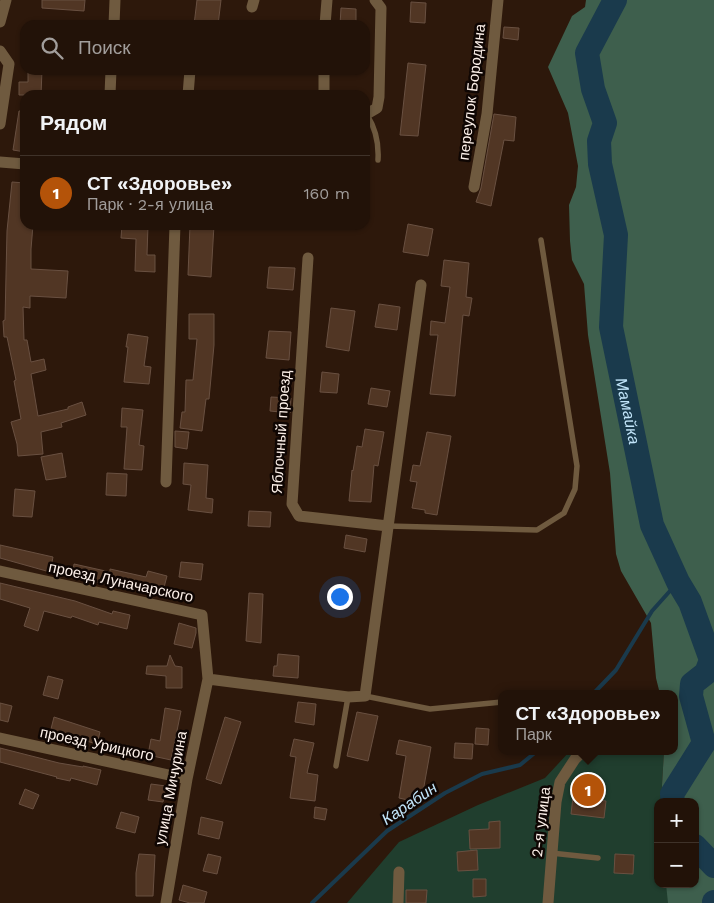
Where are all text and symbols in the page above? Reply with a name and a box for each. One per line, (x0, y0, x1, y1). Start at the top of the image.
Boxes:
search box (20, 20, 370, 75)
street label: переулок Бородина (455, 22, 489, 161)
icon: search (38, 34, 66, 62)
text: Поиск (78, 36, 131, 59)
text: Рядом (40, 110, 107, 135)
text: СТ «Здоровье» (87, 172, 232, 195)
text: 1 (53, 184, 59, 203)
text: 160 m (303, 184, 350, 203)
text: Парк · 2-я улица (87, 195, 213, 214)
street label: Яблочный проезд (268, 369, 294, 495)
water label: Мамайка (612, 376, 644, 446)
street label: проезд Луначарского (47, 558, 195, 606)
your location (327, 584, 353, 610)
popup (498, 690, 678, 755)
text: СТ «Здоровье» (515, 702, 661, 725)
street label: проезд Урицкого (38, 723, 156, 765)
text: Парк (515, 725, 552, 744)
street label: улица Мичурина (151, 729, 191, 847)
pin: 1 (572, 771, 604, 809)
water label: Карабин (378, 778, 441, 829)
street label: 2-я улица (528, 785, 554, 858)
map controls (654, 798, 699, 888)
button: + (654, 798, 699, 843)
button: − (654, 843, 699, 888)

